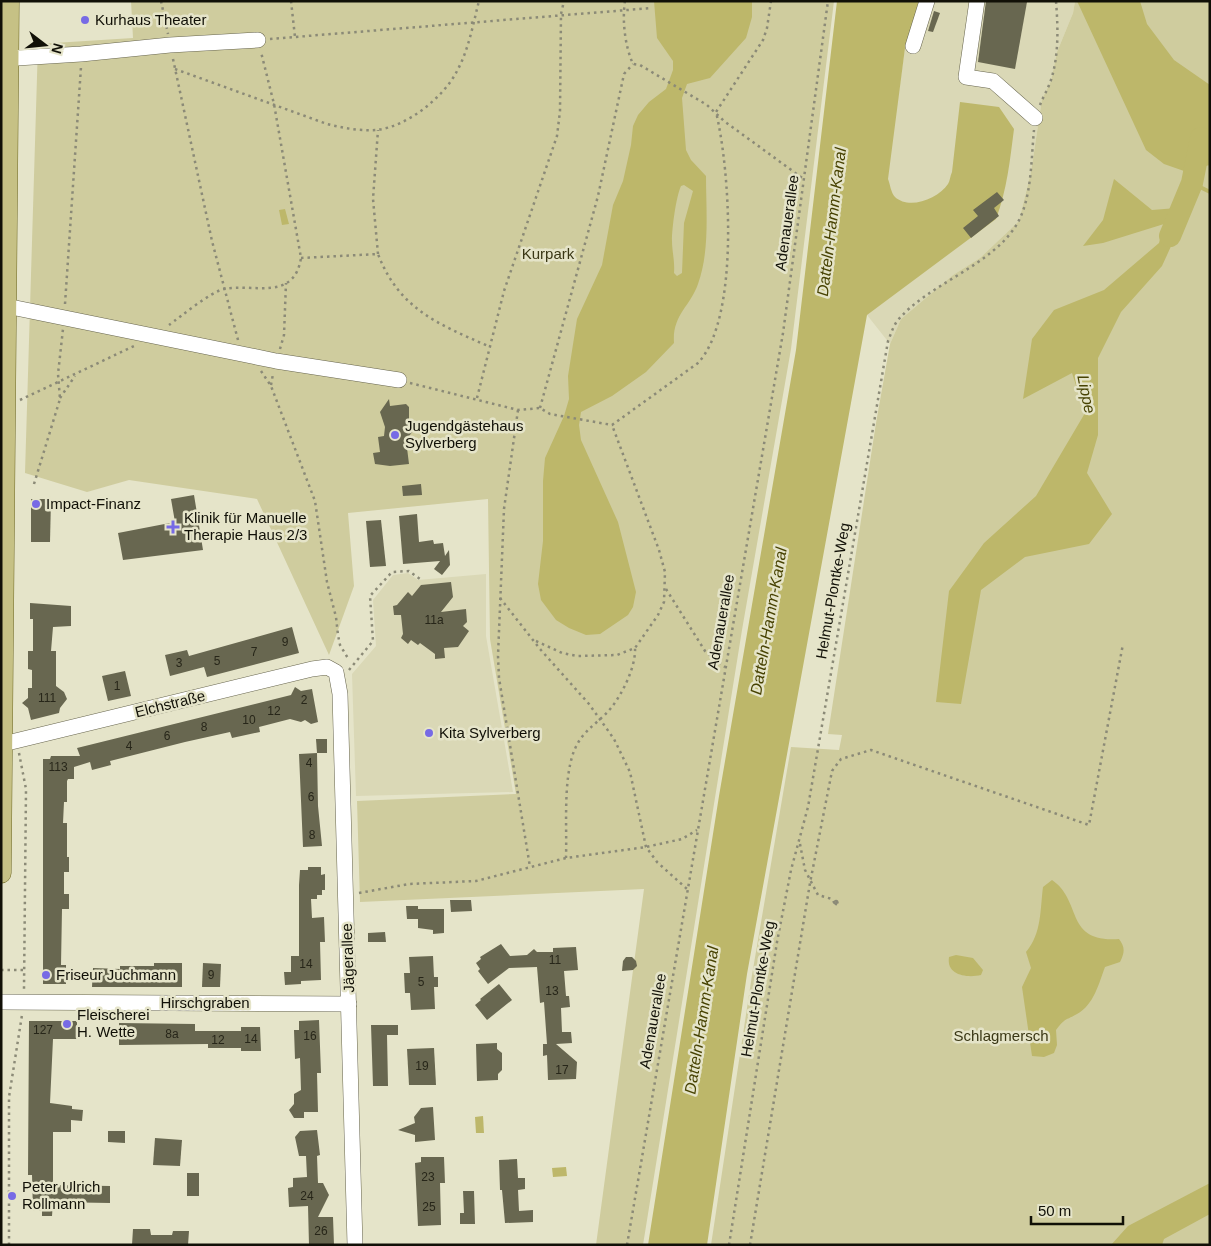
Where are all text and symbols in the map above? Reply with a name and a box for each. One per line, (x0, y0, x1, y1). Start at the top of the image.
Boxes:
place label: Kurhaus Theater (95, 11, 206, 28)
marker: Kurhaus Theater (79, 14, 91, 26)
north arrow (20, 20, 70, 70)
text: N (48, 42, 67, 56)
water label: Datteln-Hamm-Kanal (814, 146, 849, 297)
street label: Adenauerallee (771, 174, 802, 272)
park label: Kurpark (522, 245, 575, 262)
water label: Lippe (1074, 373, 1099, 415)
place label: Jugendgästehaus Sylverberg (405, 417, 523, 451)
marker: Jugendgästehaus Sylverberg (389, 429, 401, 441)
place label: Impact-Finanz (46, 495, 141, 512)
marker: Impact-Finanz (30, 498, 42, 510)
place label: Klinik für Manuelle Therapie Haus 2/3 (184, 509, 307, 543)
marker: Klinik für Manuelle Therapie Haus 2/3 (166, 520, 180, 534)
street label: Helmut-Plontke-Weg (812, 521, 853, 660)
water label: Datteln-Hamm-Kanal (747, 546, 790, 696)
street label: Adenauerallee (704, 573, 737, 671)
house number: 11a (424, 613, 444, 627)
house number: 9 (282, 635, 289, 649)
house number: 7 (251, 645, 258, 659)
house number: 5 (214, 654, 221, 668)
house number: 3 (176, 656, 183, 670)
house number: 1 (114, 679, 121, 693)
street label: Elchstraße (133, 687, 207, 720)
house number: 111 (38, 691, 56, 705)
house number: 2 (301, 693, 308, 707)
house number: 12 (267, 704, 281, 718)
house number: 10 (242, 713, 256, 727)
house number: 8 (201, 720, 208, 734)
place label: Kita Sylverberg (439, 724, 541, 741)
marker: Kita Sylverberg (423, 727, 435, 739)
house number: 6 (164, 729, 171, 743)
house number: 4 (126, 739, 133, 753)
house number: 4 (306, 756, 313, 770)
house number: 113 (48, 760, 68, 774)
house number: 6 (308, 790, 315, 804)
house number: 8 (309, 828, 316, 842)
street label: Helmut-Plontke-Weg (737, 919, 778, 1058)
street label: Jägerallee (338, 923, 357, 993)
water label: Datteln-Hamm-Kanal (681, 945, 722, 1095)
house number: 11 (549, 953, 562, 967)
house number: 14 (299, 957, 313, 971)
place label: Friseur Juchmann (56, 966, 176, 983)
house number: 9 (208, 968, 215, 982)
marker: Friseur Juchmann (40, 969, 52, 981)
street label: Adenauerallee (636, 972, 669, 1070)
house number: 5 (418, 975, 425, 989)
house number: 13 (545, 984, 559, 998)
street label: Hirschgraben (160, 994, 250, 1011)
place label: Fleischerei H. Wette (77, 1006, 150, 1040)
marker: Fleischerei H. Wette (61, 1018, 73, 1030)
house number: 127 (33, 1023, 53, 1037)
house number: 8a (165, 1027, 179, 1041)
park label: Schlagmersch (953, 1027, 1049, 1044)
house number: 16 (303, 1029, 317, 1043)
house number: 14 (244, 1032, 258, 1046)
house number: 12 (211, 1033, 225, 1047)
house number: 19 (415, 1059, 429, 1073)
house number: 17 (555, 1063, 569, 1077)
house number: 23 (421, 1170, 435, 1184)
place label: Peter Ulrich Rollmann (22, 1178, 100, 1212)
house number: 24 (300, 1189, 314, 1203)
marker: Peter Ulrich Rollmann (6, 1190, 18, 1202)
scale bar (1031, 1194, 1124, 1226)
house number: 25 (422, 1200, 436, 1214)
text: 50 m (1038, 1202, 1071, 1219)
house number: 26 (314, 1224, 328, 1238)

